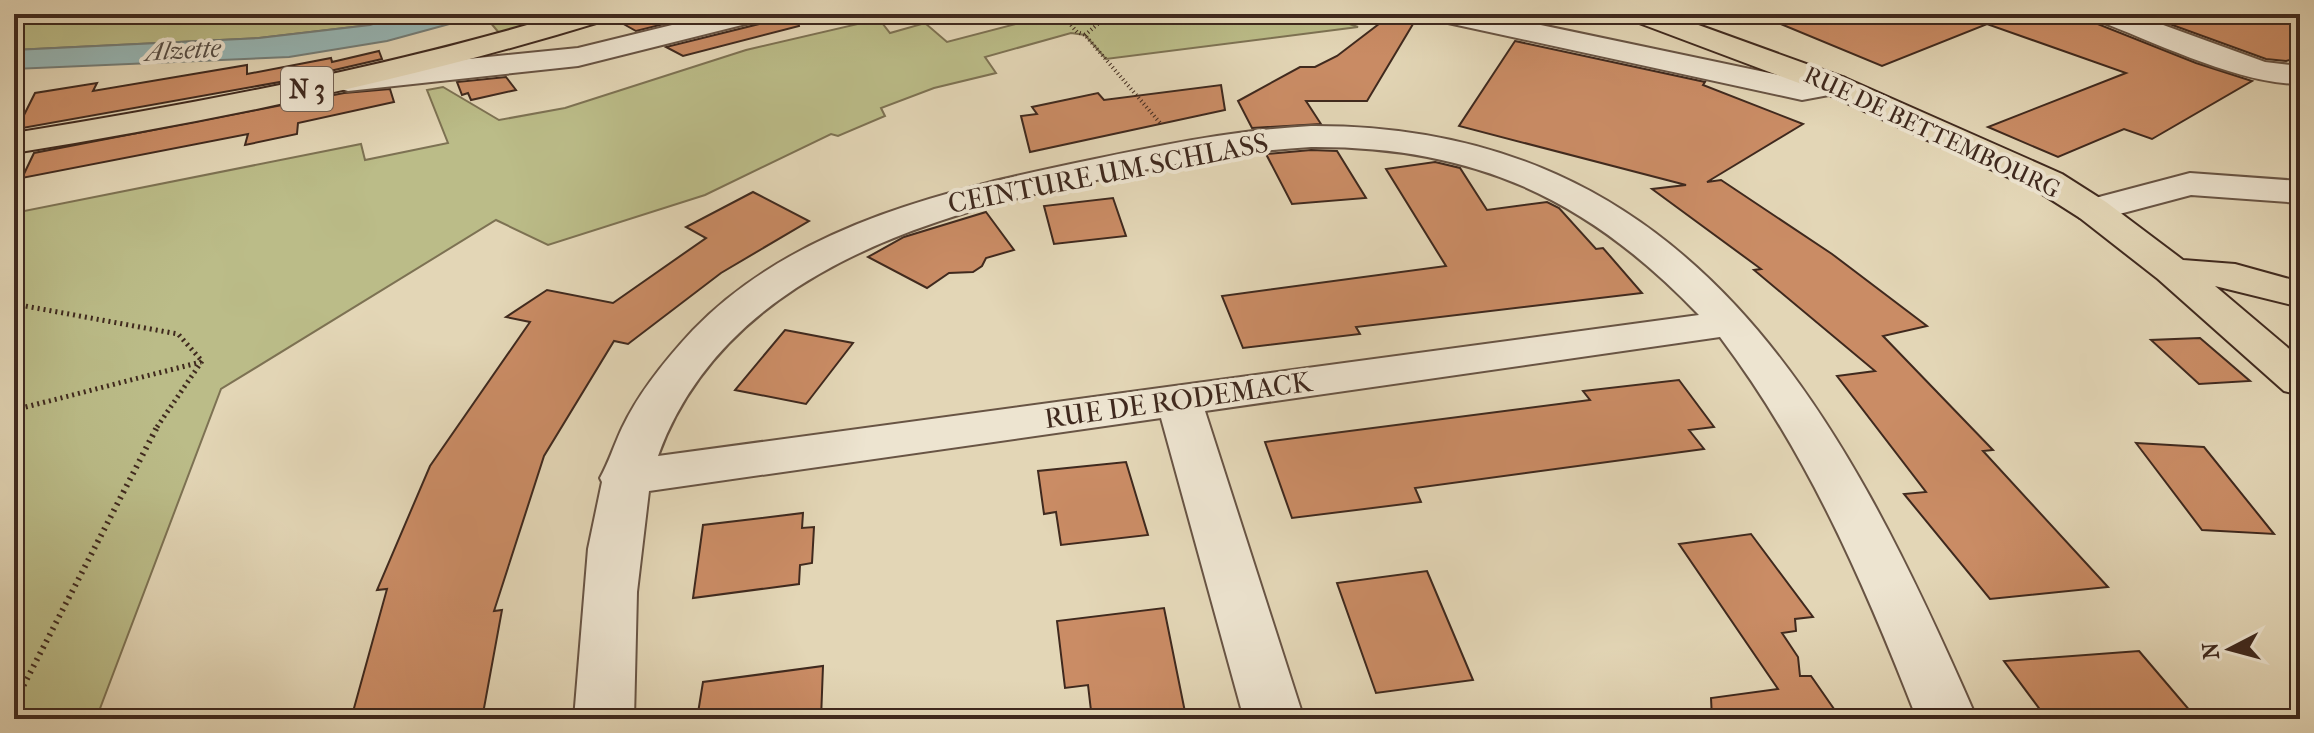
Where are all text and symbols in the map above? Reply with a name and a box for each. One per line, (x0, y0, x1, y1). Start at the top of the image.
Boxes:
water label: Alzette (142, 32, 223, 68)
street label: RUE DE BETTEMBOURG (1800, 60, 2064, 204)
road number: N 3 (281, 67, 333, 111)
street label: CEINTURE UM SCHLASS (945, 126, 1271, 220)
street label: RUE DE RODEMACK (1042, 365, 1316, 435)
north arrow (2190, 609, 2270, 689)
text: N (2197, 641, 2225, 661)

